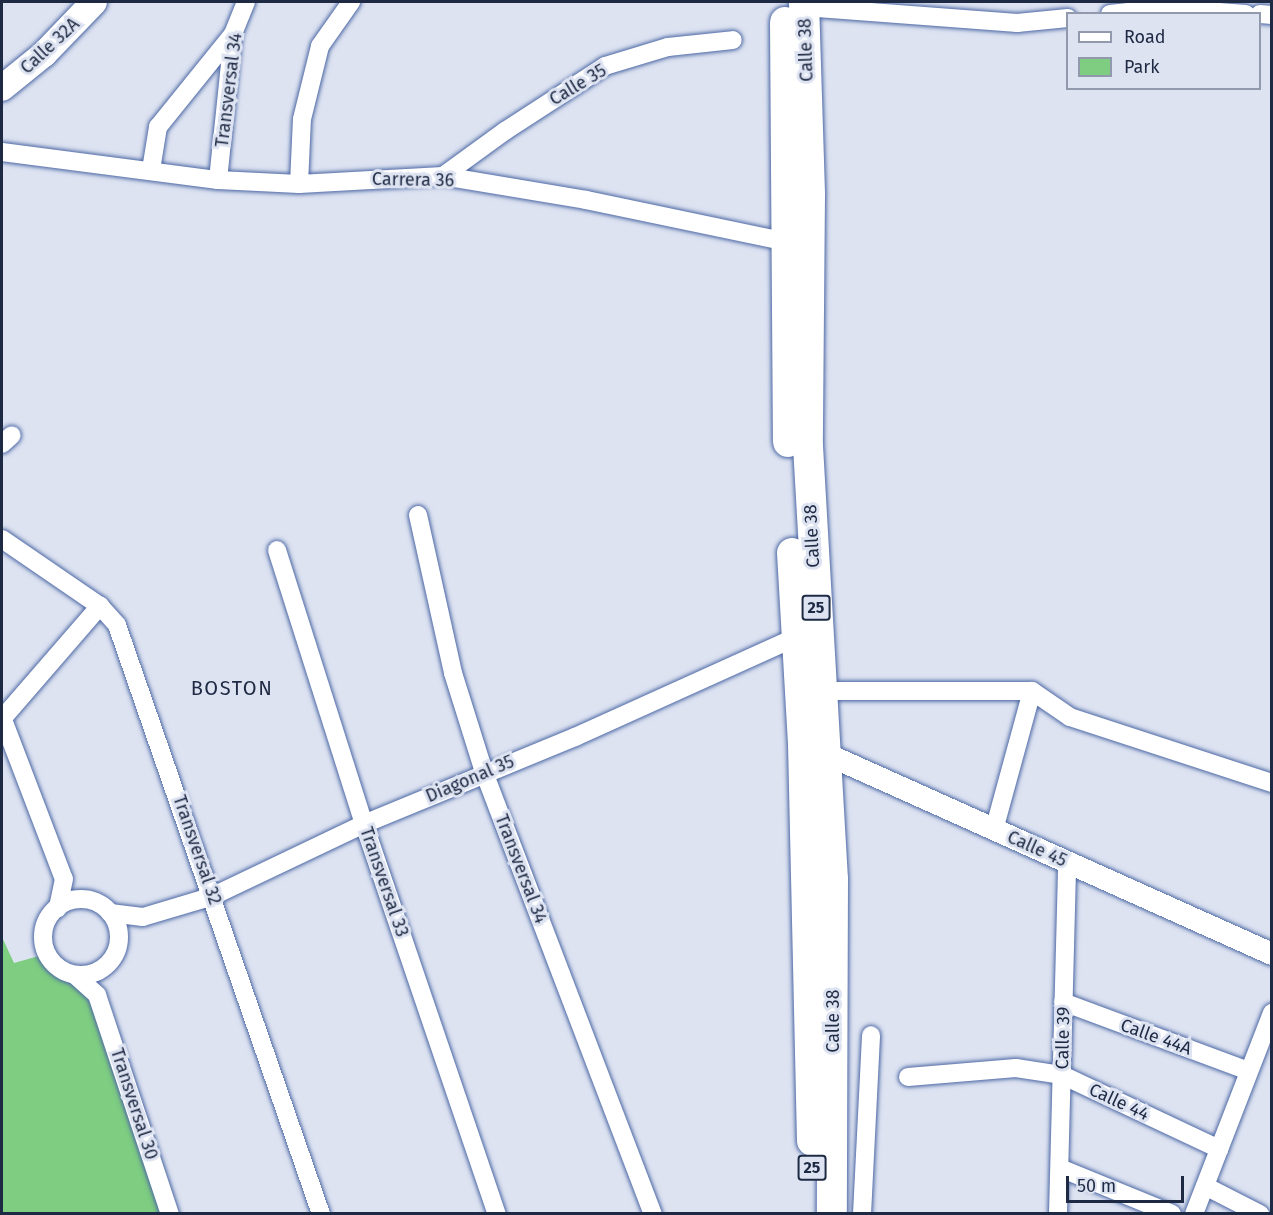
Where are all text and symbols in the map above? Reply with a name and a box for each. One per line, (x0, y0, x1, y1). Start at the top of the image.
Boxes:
legend (1066, 12, 1261, 90)
street label: Calle 32A (16, 13, 84, 79)
street label: Calle 38 (794, 18, 818, 82)
text: Road (1124, 26, 1166, 48)
street label: Transversal 34 (211, 32, 247, 148)
text: Park (1124, 56, 1159, 78)
street label: Calle 35 (546, 60, 610, 110)
street label: Carrera 36 (372, 168, 454, 192)
street label: Calle 38 (800, 504, 824, 568)
road number: 25 (801, 595, 831, 621)
district label: BOSTON (191, 676, 273, 700)
street label: Diagonal 35 (422, 751, 518, 807)
street label: Transversal 32 (168, 792, 226, 908)
street label: Transversal 34 (490, 811, 552, 927)
street label: Transversal 33 (355, 824, 413, 940)
street label: Calle 45 (1004, 826, 1070, 872)
street label: Calle 38 (822, 989, 844, 1053)
street label: Calle 39 (1052, 1006, 1074, 1070)
street label: Calle 44A (1118, 1014, 1194, 1060)
street label: Transversal 30 (106, 1046, 162, 1162)
street label: Calle 44 (1086, 1079, 1152, 1125)
road number: 25 (797, 1155, 827, 1181)
scale bar (1069, 1164, 1188, 1202)
text: 50 m (1077, 1175, 1116, 1197)

